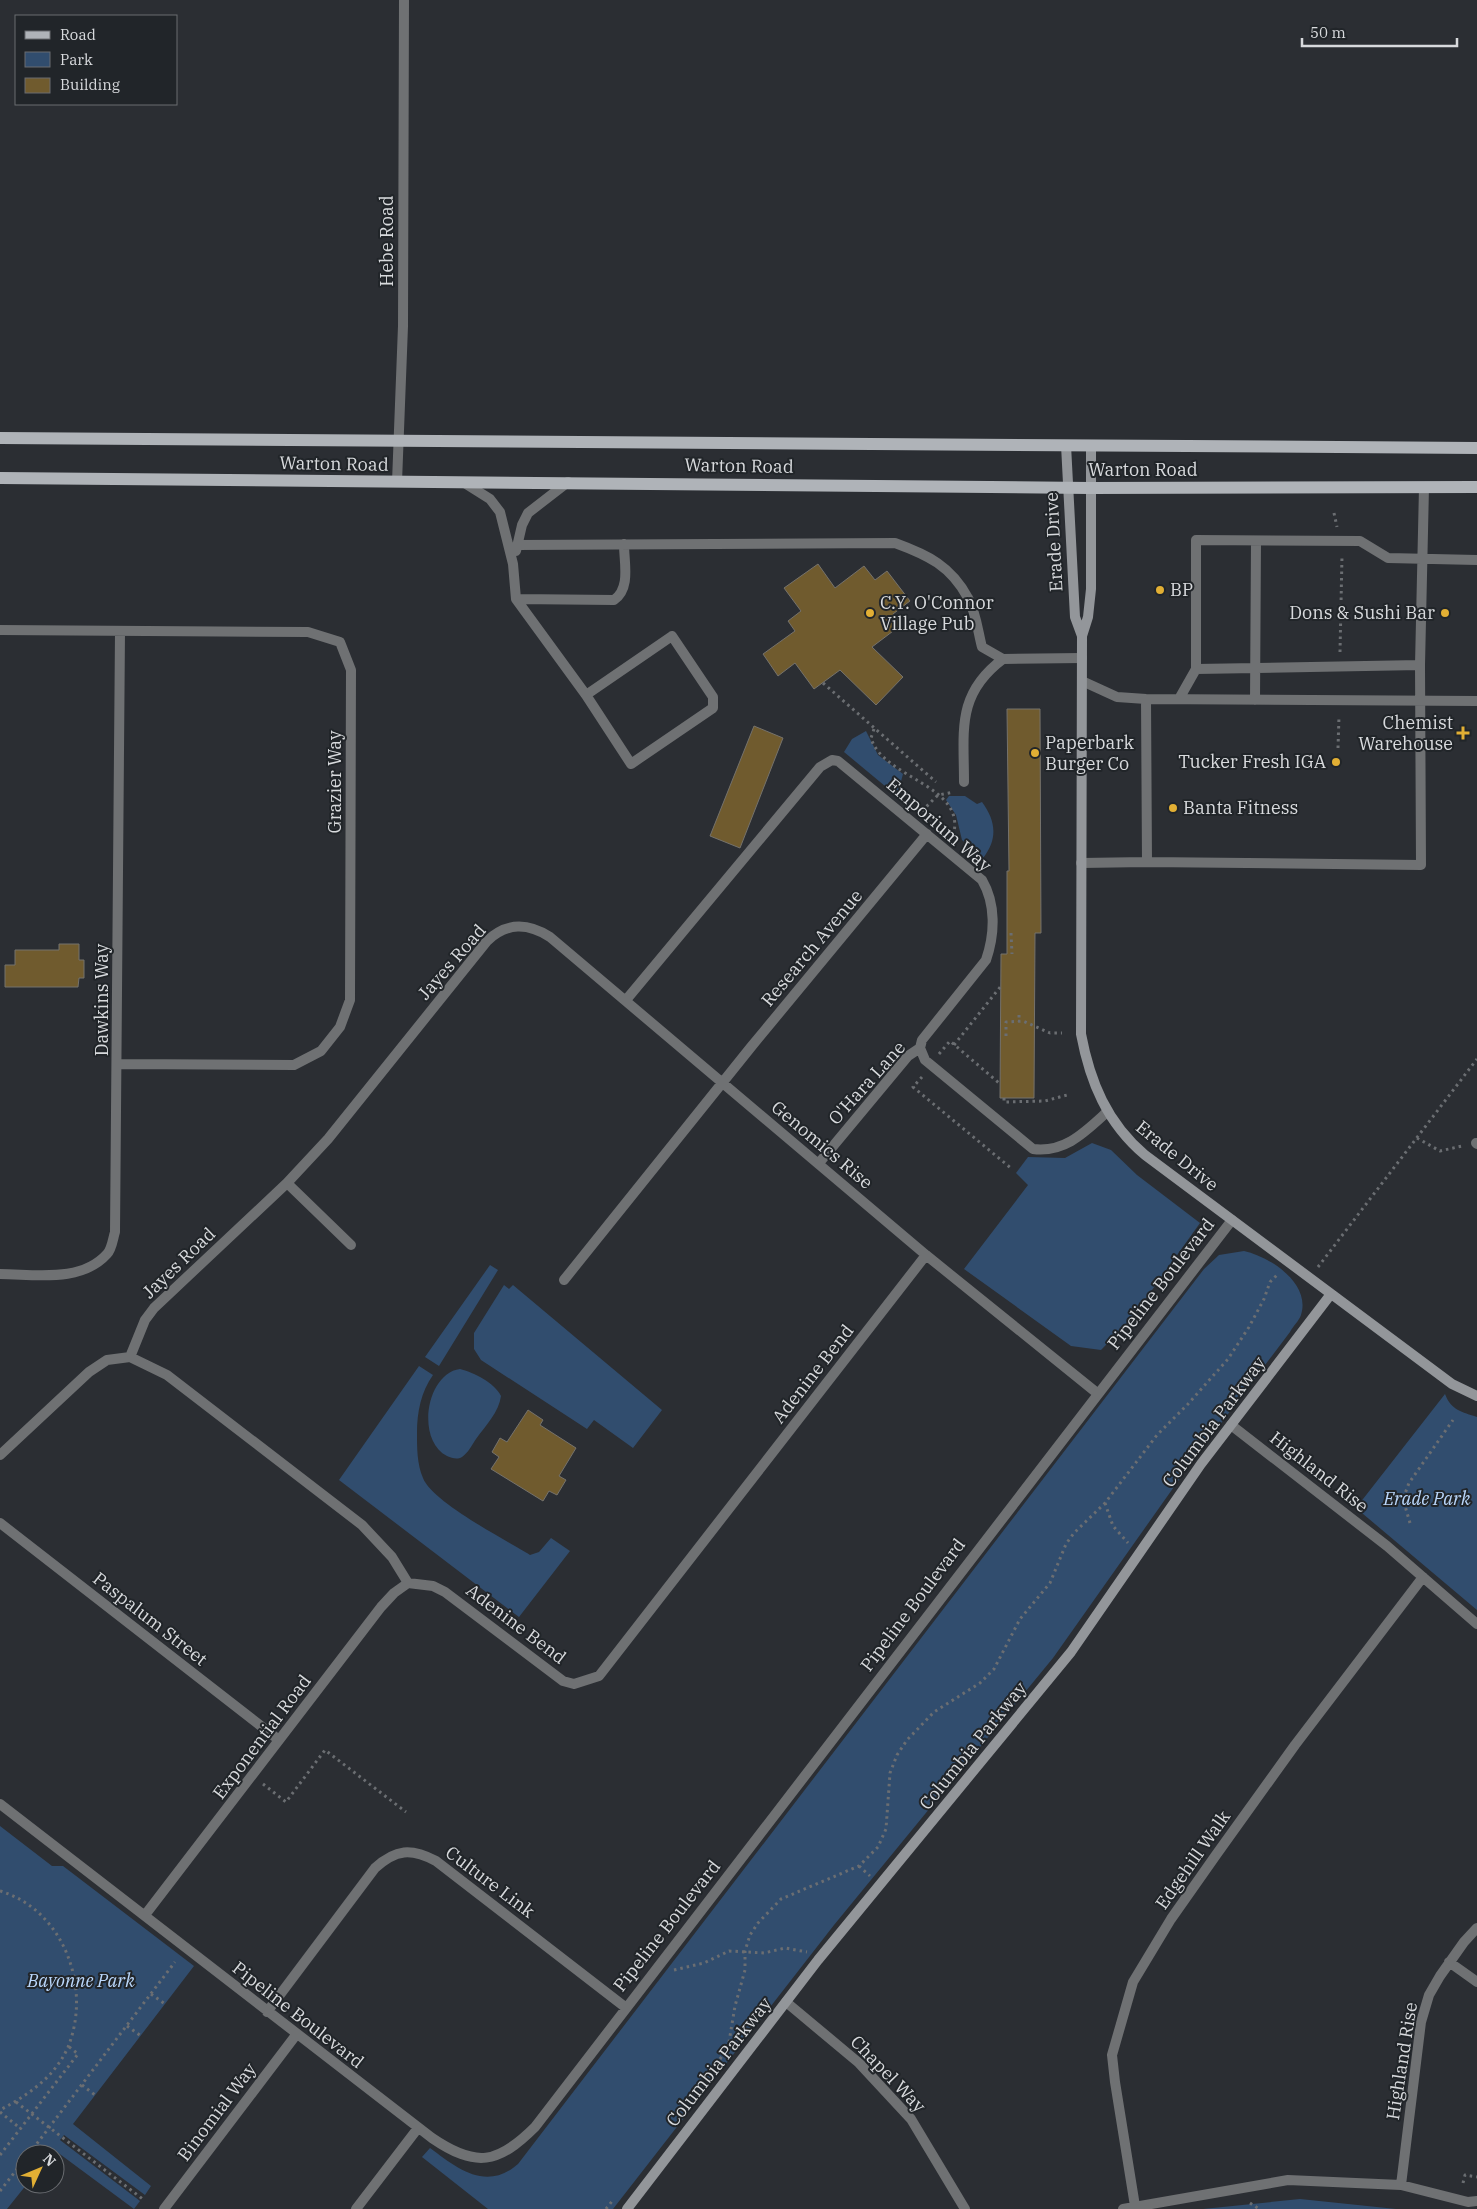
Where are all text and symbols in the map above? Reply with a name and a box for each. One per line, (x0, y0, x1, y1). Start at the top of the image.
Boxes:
legend (15, 15, 178, 105)
scale bar (1302, 15, 1457, 47)
text: 50 m (1310, 23, 1346, 42)
text: Road (60, 25, 96, 44)
text: Park (60, 50, 93, 69)
text: Building (60, 75, 120, 94)
street label: Hebe Road (375, 195, 398, 287)
street label: Warton Road (279, 451, 389, 476)
street label: Warton Road (684, 453, 794, 478)
street label: Warton Road (1088, 458, 1198, 481)
street label: Erade Drive (1039, 492, 1068, 592)
place label: BP (1170, 578, 1193, 601)
marker: BP (1154, 584, 1166, 596)
place label: C.Y. O'Connor Village Pub (880, 591, 994, 635)
place label: Dons & Sushi Bar (1289, 601, 1435, 624)
marker: C.Y. O'Connor Village Pub (864, 607, 876, 619)
marker: Dons & Sushi Bar (1439, 607, 1451, 619)
place label: Chemist Warehouse (1358, 711, 1453, 755)
marker: Chemist Warehouse (1457, 727, 1469, 739)
street label: Grazier Way (323, 730, 346, 834)
place label: Paperbark Burger Co (1045, 731, 1134, 775)
marker: Paperbark Burger Co (1029, 747, 1041, 759)
place label: Tucker Fresh IGA (1178, 750, 1327, 773)
marker: Tucker Fresh IGA (1330, 756, 1342, 768)
street label: Emporium Way (882, 773, 997, 877)
place label: Banta Fitness (1183, 796, 1298, 819)
marker: Banta Fitness (1167, 802, 1179, 814)
street label: Research Avenue (756, 884, 867, 1011)
street label: Jayes Road (413, 919, 491, 1004)
street label: Dawkins Way (90, 943, 113, 1056)
street label: O'Hara Lane (823, 1036, 910, 1129)
street label: Genomics Rise (767, 1095, 878, 1194)
street label: Erade Drive (1131, 1115, 1223, 1196)
street label: Pipeline Boulevard (1102, 1213, 1219, 1354)
street label: Jayes Road (137, 1222, 220, 1303)
street label: Adenine Bend (767, 1319, 858, 1428)
street label: Columbia Parkway (1157, 1351, 1271, 1492)
street label: Highland Rise (1265, 1426, 1373, 1517)
park label: Erade Park (1382, 1487, 1471, 1510)
street label: Pipeline Boulevard (855, 1534, 970, 1676)
street label: Paspalum Street (88, 1567, 212, 1670)
street label: Adenine Bend (462, 1578, 571, 1669)
street label: Exponential Road (207, 1670, 316, 1804)
street label: Columbia Parkway (914, 1677, 1032, 1814)
street label: Edgehill Walk (1150, 1805, 1235, 1914)
street label: Culture Link (441, 1841, 540, 1923)
street label: Pipeline Boulevard (608, 1855, 725, 1996)
street label: Pipeline Boulevard (228, 1956, 369, 2073)
park label: Bayonne Park (26, 1969, 135, 1992)
street label: Columbia Parkway (661, 1992, 777, 2131)
street label: Highland Rise (1381, 2000, 1422, 2121)
street label: Chapel Way (846, 2030, 931, 2117)
street label: Binomial Way (172, 2058, 261, 2165)
north arrow (15, 2144, 65, 2194)
text: N (39, 2150, 60, 2170)

